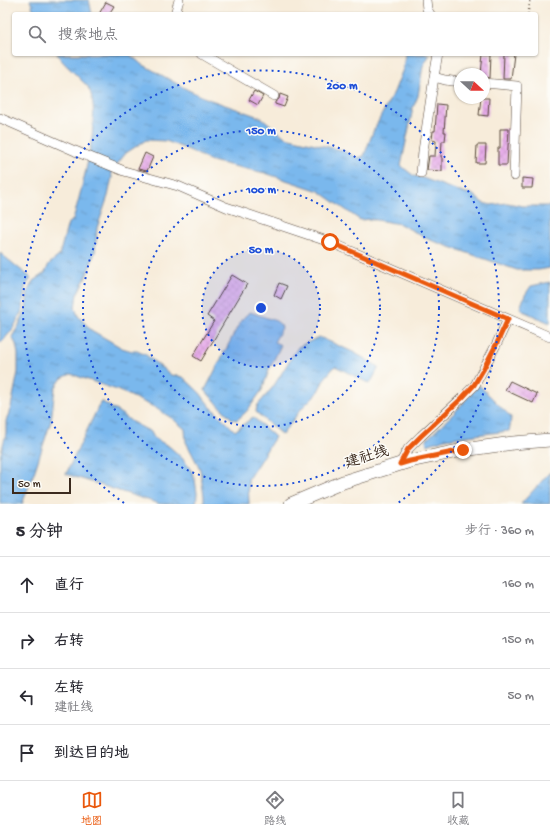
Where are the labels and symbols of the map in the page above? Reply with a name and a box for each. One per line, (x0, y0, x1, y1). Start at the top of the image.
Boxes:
north arrow (454, 68, 490, 104)
text: 200 m (327, 80, 358, 94)
text: 150 m (245, 125, 276, 139)
text: 100 m (245, 184, 276, 198)
route start (321, 233, 339, 251)
text: 50 m (249, 244, 274, 258)
centre of rings (254, 301, 268, 315)
route end (454, 441, 472, 459)
street label: 建社线 (343, 443, 391, 473)
scale bar (12, 476, 71, 495)

